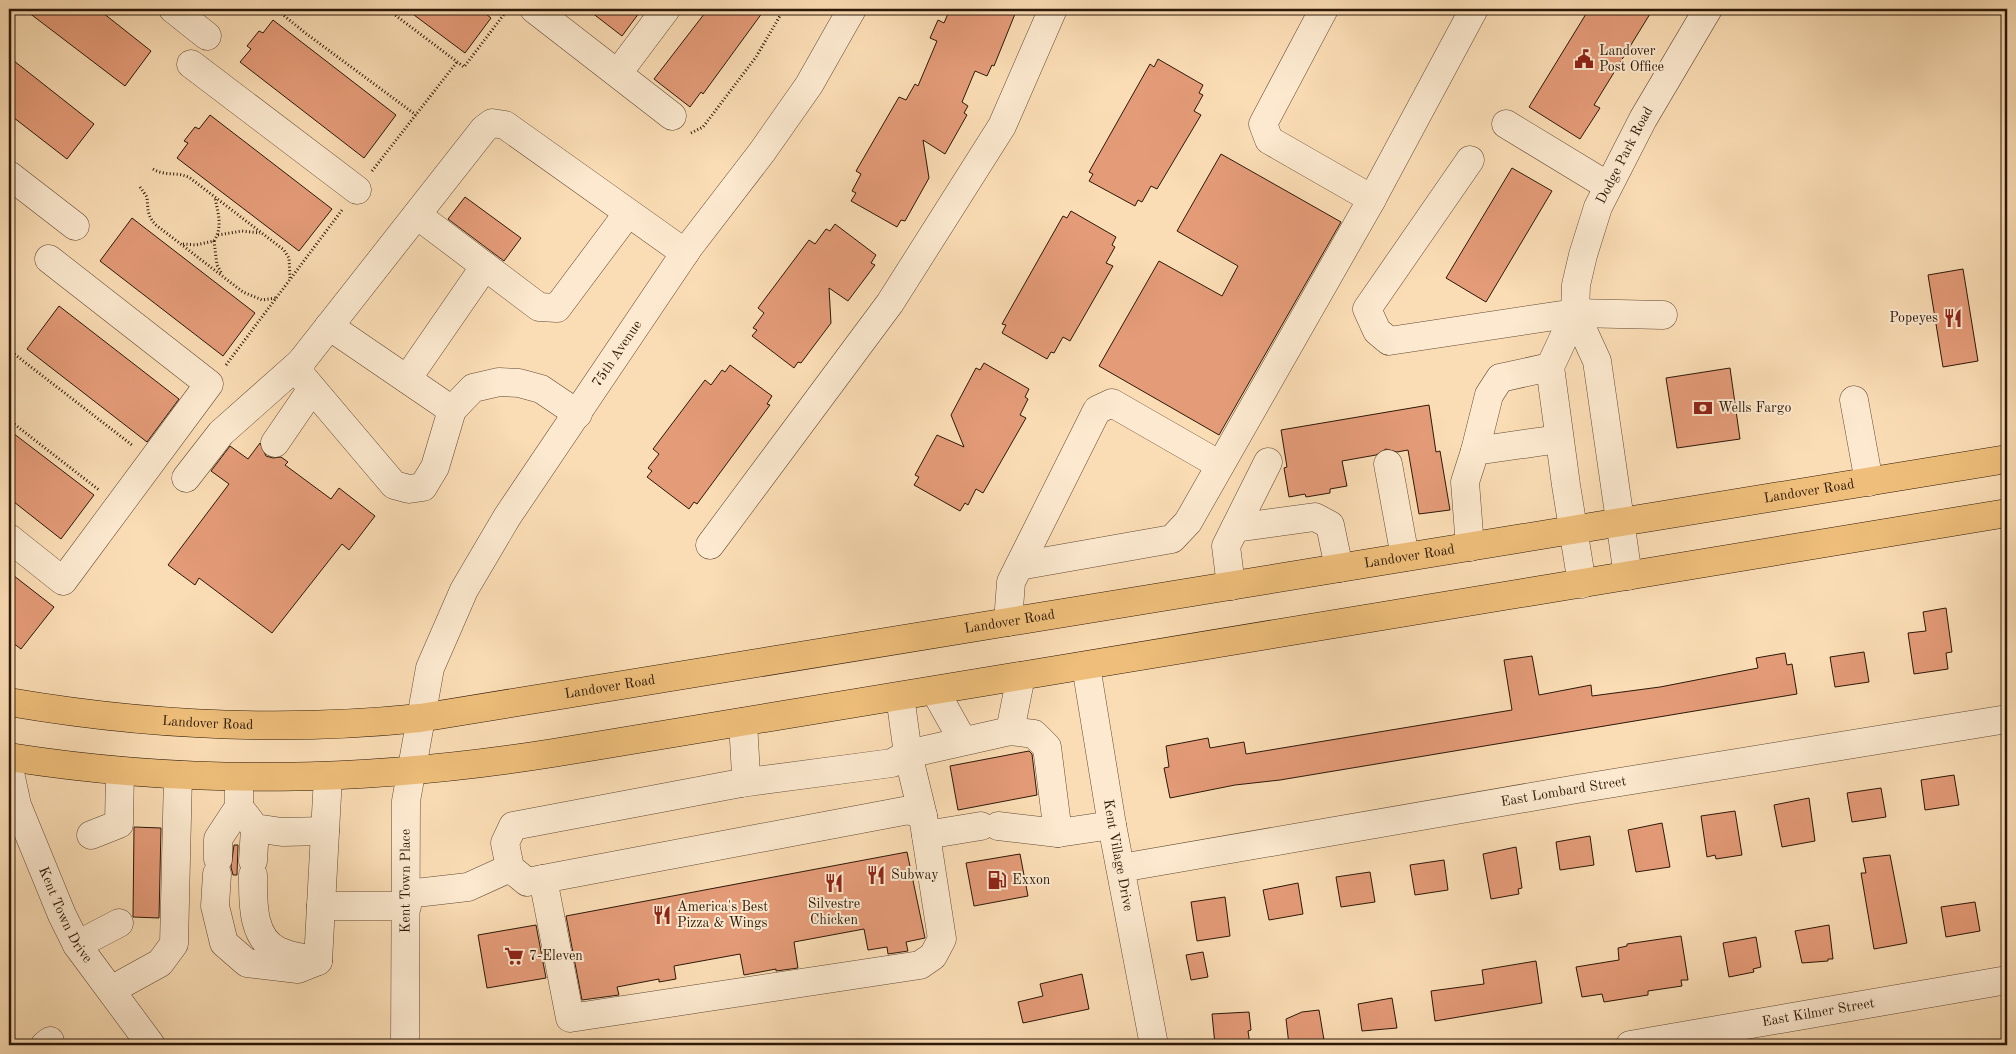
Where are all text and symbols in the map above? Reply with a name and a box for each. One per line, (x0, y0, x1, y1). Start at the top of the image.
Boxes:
place label: Landover Post Office (1599, 44, 1664, 74)
public building icon: Landover Post Office (1573, 48, 1595, 70)
street label: Dodge Park Road (1594, 104, 1656, 206)
restaurant icon: Popeyes (1942, 307, 1964, 329)
place label: Popeyes (1889, 311, 1938, 325)
street label: 75th Avenue (590, 318, 645, 390)
bank icon: Wells Fargo (1692, 397, 1714, 419)
place label: Wells Fargo (1718, 401, 1791, 415)
street label: Landover Road (1763, 477, 1855, 506)
street label: Landover Road (1363, 542, 1456, 571)
street label: Landover Road (963, 607, 1056, 636)
street label: Landover Road (564, 673, 656, 701)
street label: Landover Road (161, 714, 254, 732)
street label: East Lombard Street (1500, 774, 1627, 809)
street label: Kent Village Drive (1101, 798, 1135, 912)
street label: Kent Town Place (398, 829, 413, 933)
restaurant icon: Subway (865, 864, 887, 886)
street label: Kent Town Drive (36, 865, 95, 966)
place label: Subway (891, 868, 939, 882)
fuel station icon: Exxon (986, 869, 1008, 891)
restaurant icon: Silvestre Chicken (823, 872, 845, 894)
place label: Exxon (1012, 873, 1051, 887)
place label: Silvestre Chicken (808, 897, 860, 927)
place label: America's Best Pizza & Wings (677, 900, 768, 930)
restaurant icon: America's Best Pizza & Wings (651, 904, 673, 926)
supermarket icon: 7-Eleven (503, 945, 525, 967)
place label: 7-Eleven (529, 949, 583, 963)
street label: East Kilmer Street (1761, 996, 1876, 1029)

